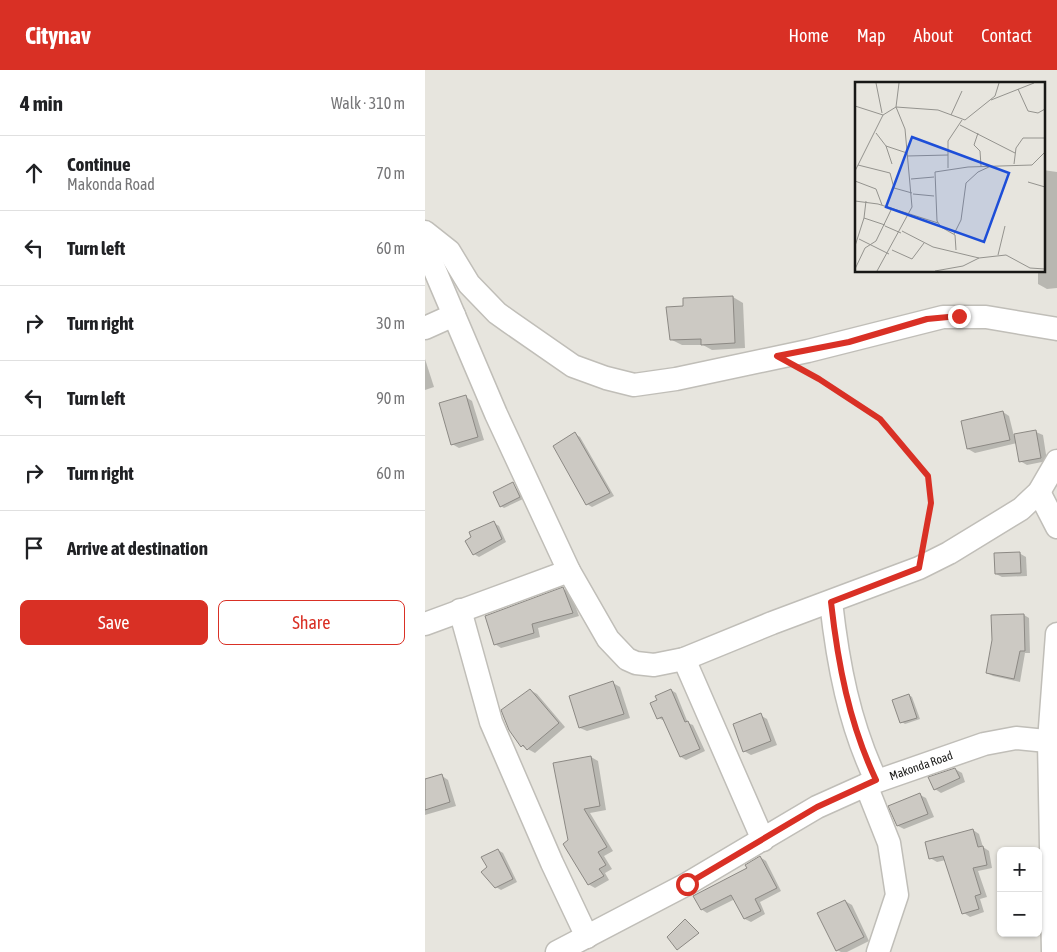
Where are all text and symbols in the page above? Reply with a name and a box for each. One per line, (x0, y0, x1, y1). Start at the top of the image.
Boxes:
text: Citynav (25, 22, 91, 49)
text: Home (789, 25, 829, 46)
text: Map (857, 25, 886, 46)
text: About (914, 25, 953, 46)
text: Contact (981, 25, 1032, 46)
inset map (855, 82, 1045, 272)
text: 4 min (20, 91, 63, 115)
text: Walk · 310 m (331, 94, 405, 112)
text: Continue (67, 153, 131, 175)
icon: ahead (20, 159, 48, 187)
text: 70 m (376, 164, 405, 182)
text: Makonda Road (67, 175, 155, 193)
icon: left (20, 234, 48, 262)
text: Turn left (67, 237, 125, 259)
text: 60 m (376, 239, 405, 257)
route end (948, 305, 971, 328)
icon: right (20, 309, 48, 337)
text: Turn right (67, 312, 134, 334)
text: 30 m (376, 314, 405, 332)
icon: left (20, 384, 48, 412)
text: Turn left (67, 387, 125, 409)
text: 90 m (376, 389, 405, 407)
icon: right (20, 459, 48, 487)
text: Turn right (67, 462, 134, 484)
text: 60 m (376, 464, 405, 482)
icon: arrive (20, 534, 48, 562)
text: Arrive at destination (67, 537, 208, 559)
button: Save (20, 600, 208, 645)
button: Share (218, 600, 405, 645)
street label: Makonda Road (888, 748, 955, 783)
map controls (997, 847, 1042, 937)
button: + (997, 847, 1042, 892)
route start (676, 873, 699, 896)
button: − (997, 892, 1042, 937)

